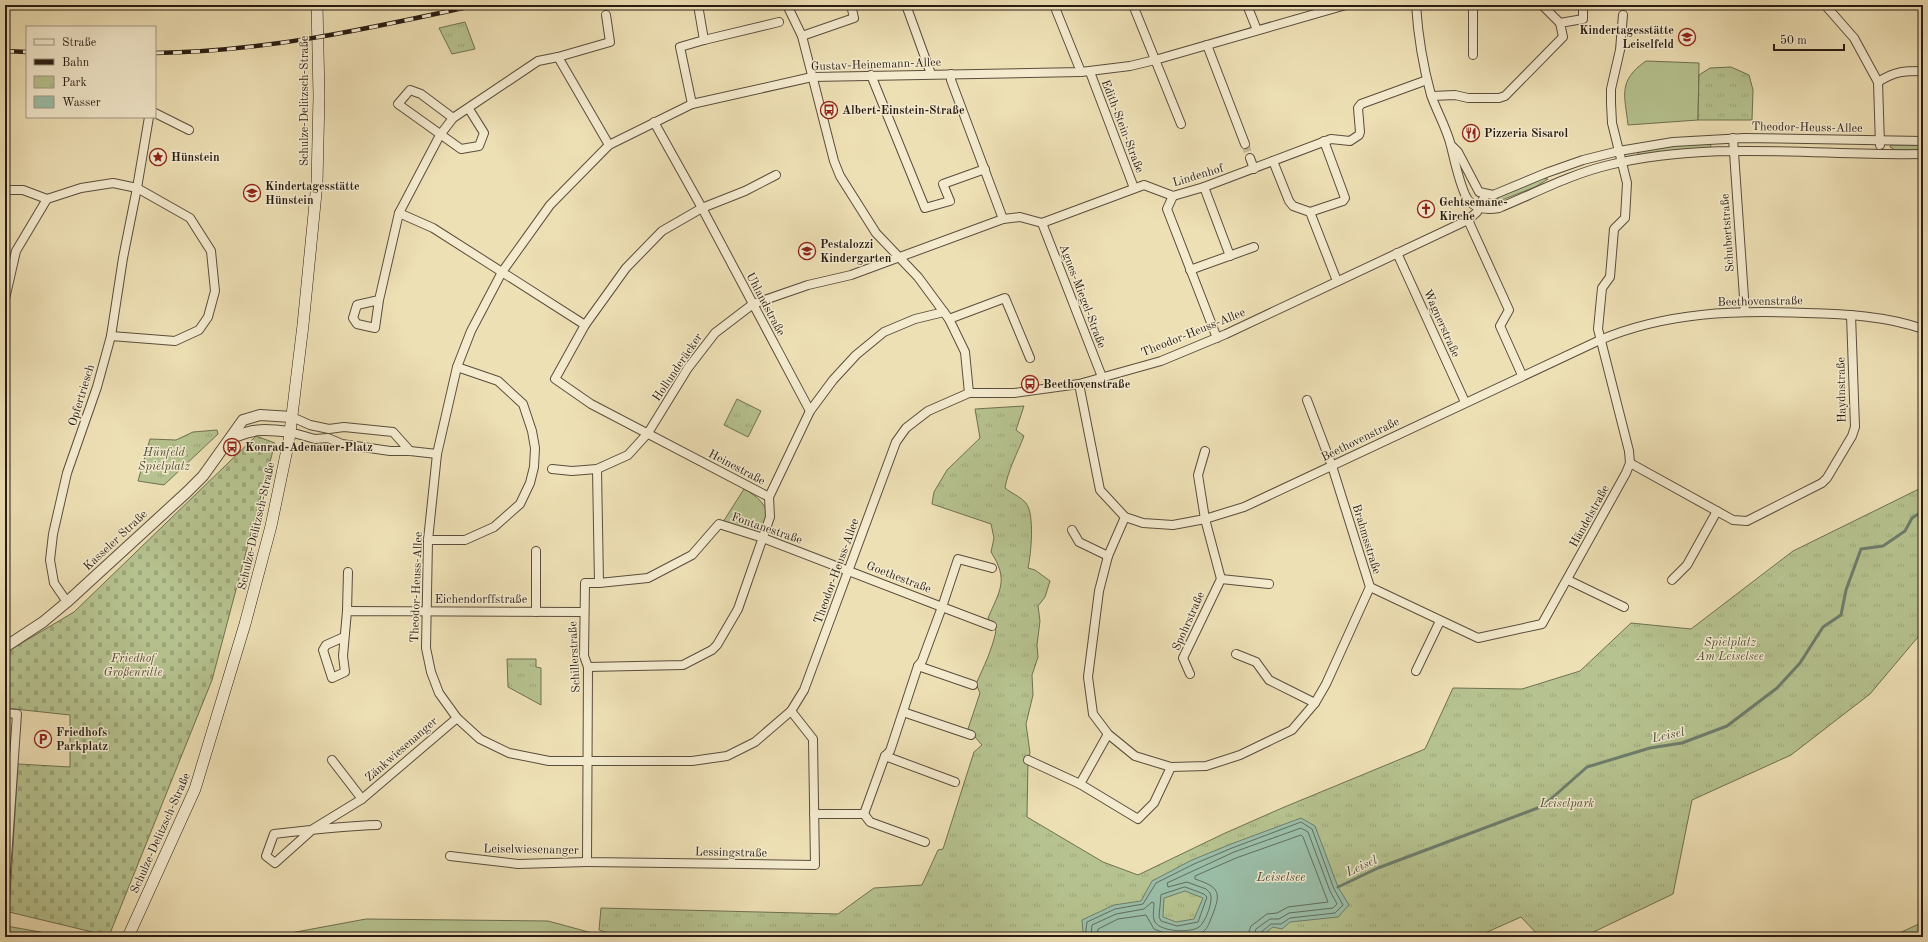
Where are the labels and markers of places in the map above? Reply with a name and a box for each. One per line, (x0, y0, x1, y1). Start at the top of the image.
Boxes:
place label: Kindertagesstätte Leiselfeld (1579, 25, 1675, 51)
school or university icon: Kindertagesstätte Leiselfeld (1677, 27, 1697, 47)
bus stop icon: Albert-Einstein-Straße (819, 100, 839, 120)
place label: Albert-Einstein-Straße (842, 105, 965, 117)
restaurant icon: Pizzeria Sisarol (1461, 123, 1481, 143)
place label: Pizzeria Sisarol (1484, 128, 1568, 140)
place icon: Hünstein (148, 147, 168, 167)
place label: Hünstein (171, 152, 220, 164)
place label: Kindertagesstätte Hünstein (265, 181, 360, 207)
school or university icon: Kindertagesstätte Hünstein (242, 183, 262, 203)
place label: Gehtsemane- Kirche (1439, 197, 1508, 223)
church icon: Gehtsemane- Kirche (1416, 199, 1436, 219)
place label: Pestalozzi Kindergarten (820, 239, 892, 265)
school or university icon: Pestalozzi Kindergarten (797, 241, 817, 261)
bus stop icon: Beethovenstraße (1020, 374, 1040, 394)
place label: Beethovenstraße (1043, 379, 1131, 391)
bus stop icon: Konrad-Adenauer-Platz (222, 437, 242, 457)
place label: Konrad-Adenauer-Platz (245, 442, 373, 454)
place label: Friedhofs Parkplatz (56, 727, 108, 753)
parking icon: Friedhofs Parkplatz (33, 729, 53, 749)

